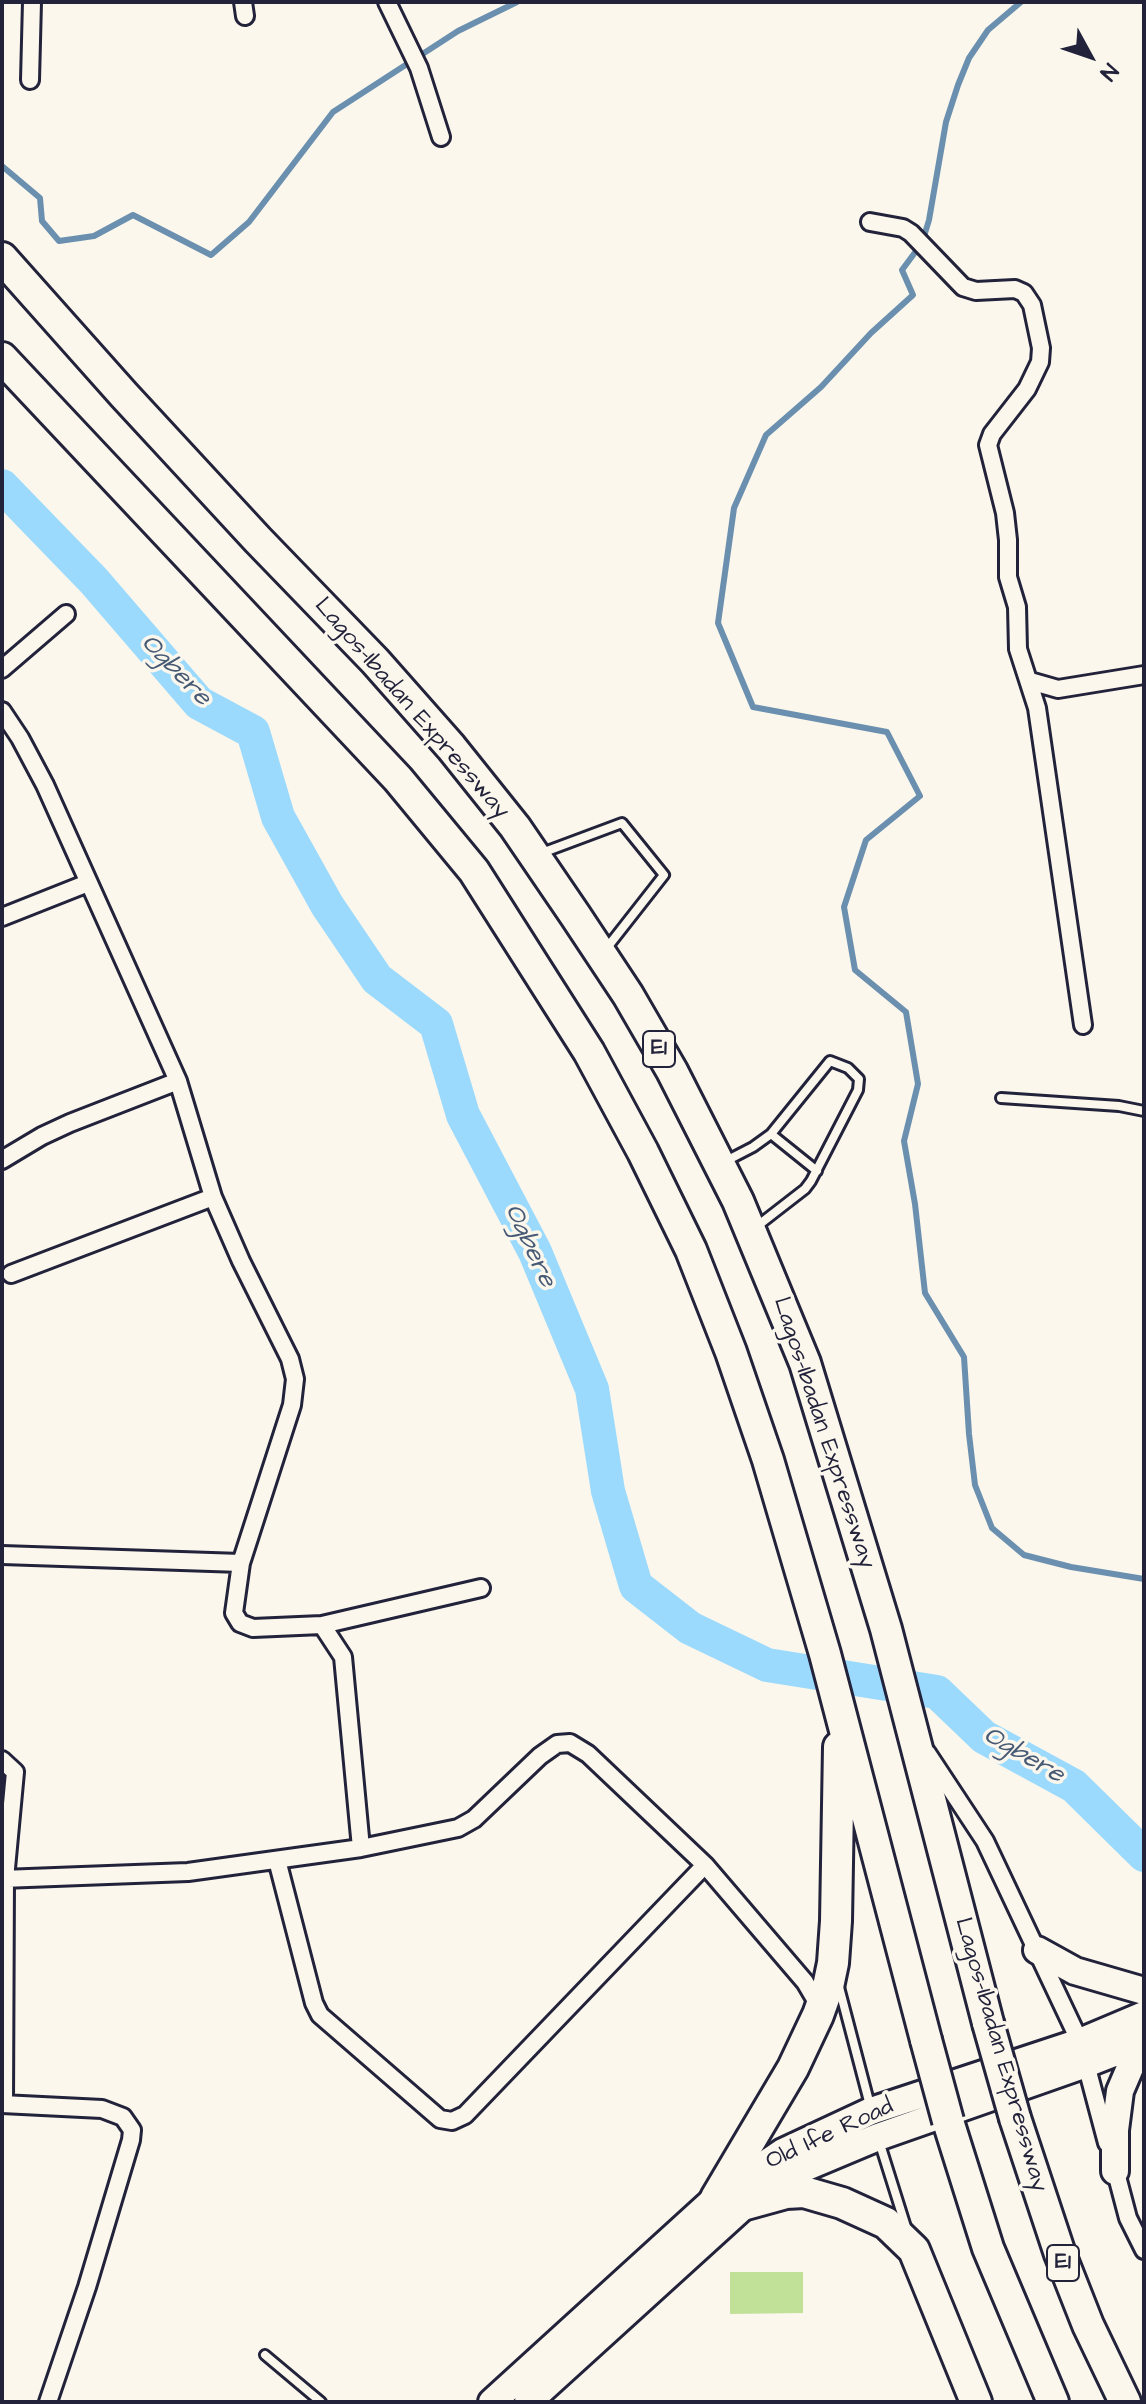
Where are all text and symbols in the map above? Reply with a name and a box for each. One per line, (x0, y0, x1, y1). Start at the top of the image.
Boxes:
north arrow (1050, 16, 1130, 96)
text: N (1092, 56, 1125, 87)
street label: Lagos-Ibadan Expressway (307, 593, 515, 825)
water label: Ogbere (133, 629, 217, 713)
road number: E1 (643, 1031, 675, 1067)
water label: Ogbere (496, 1200, 562, 1292)
street label: Lagos-Ibadan Expressway (765, 1294, 881, 1572)
water label: Ogbere (977, 1721, 1069, 1791)
street label: Lagos-Ibadan Expressway (947, 1915, 1053, 2195)
street label: Old Ife Road (762, 2093, 898, 2177)
road number: E1 (1047, 2245, 1079, 2281)

